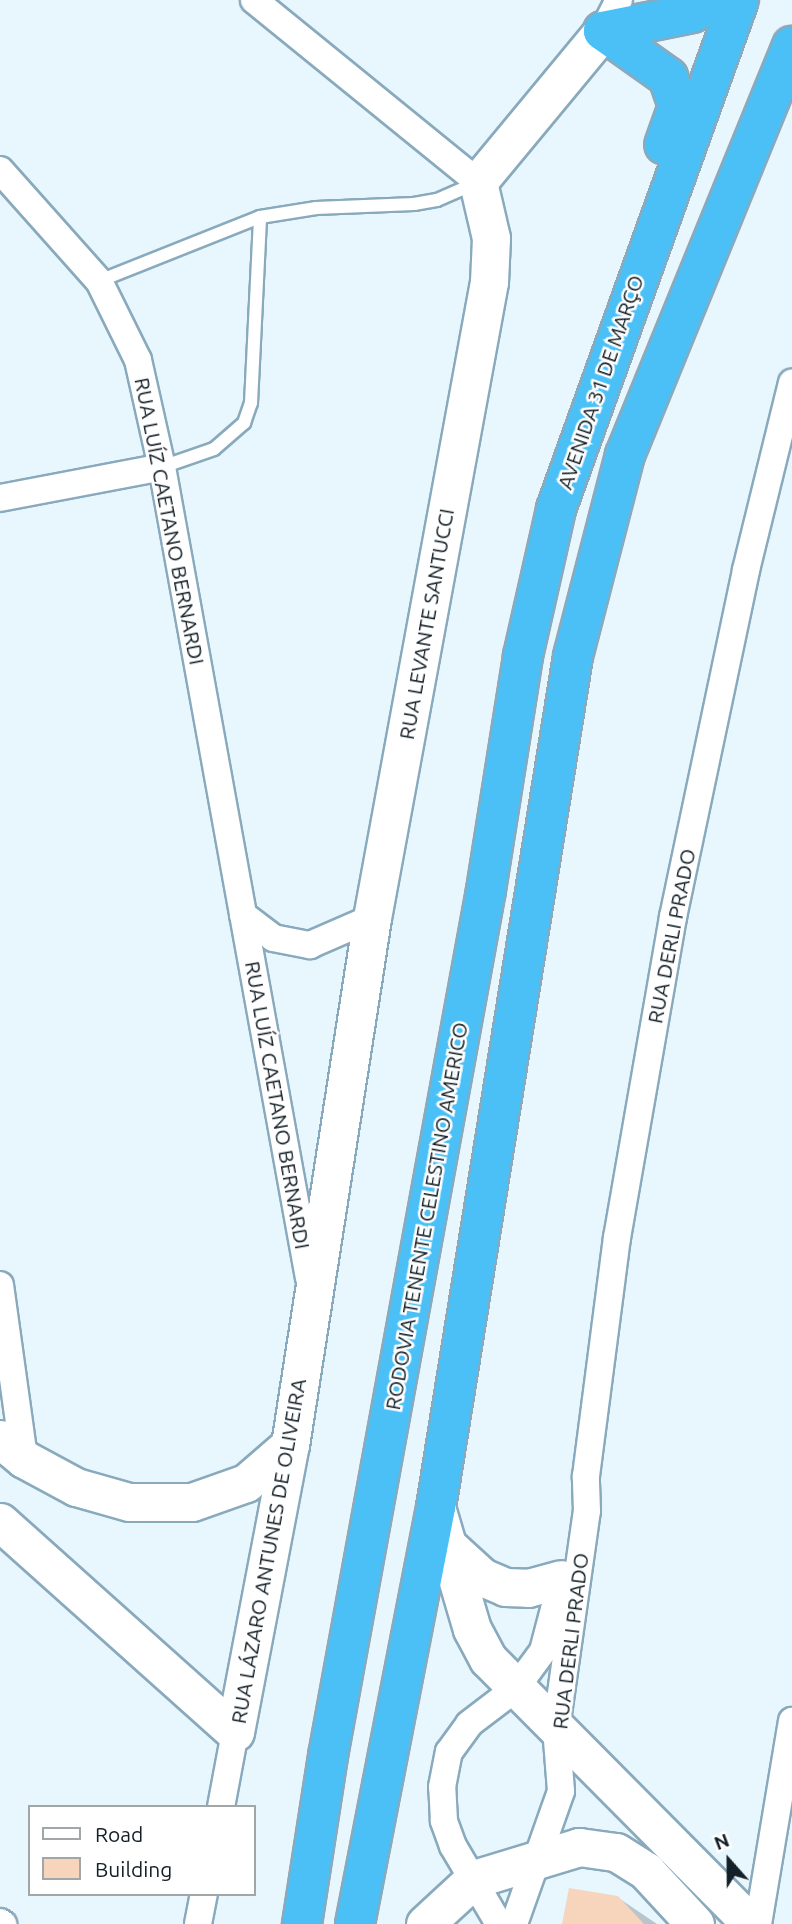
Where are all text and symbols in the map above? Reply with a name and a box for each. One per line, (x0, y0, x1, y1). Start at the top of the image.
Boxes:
street label: AVENIDA 31 DE MARÇO (551, 272, 649, 492)
street label: RUA LUÍZ CAETANO BERNARDI (130, 375, 210, 667)
street label: RUA LEVANTE SANTUCCI (393, 507, 459, 741)
street label: RUA DERLI PRADO (642, 847, 700, 1025)
street label: RUA LUÍZ CAETANO BERNARDI (240, 959, 316, 1251)
street label: RODOVIA TENENTE CELESTINO AMERICO (379, 1020, 473, 1412)
street label: RUA LÁZARO ANTUNES DE OLIVEIRA (225, 1376, 311, 1726)
street label: RUA DERLI PRADO (547, 1551, 593, 1731)
legend (28, 1805, 256, 1896)
text: Road (95, 1822, 143, 1846)
north arrow (694, 1826, 764, 1896)
text: N (711, 1829, 732, 1854)
text: Building (95, 1857, 172, 1881)

